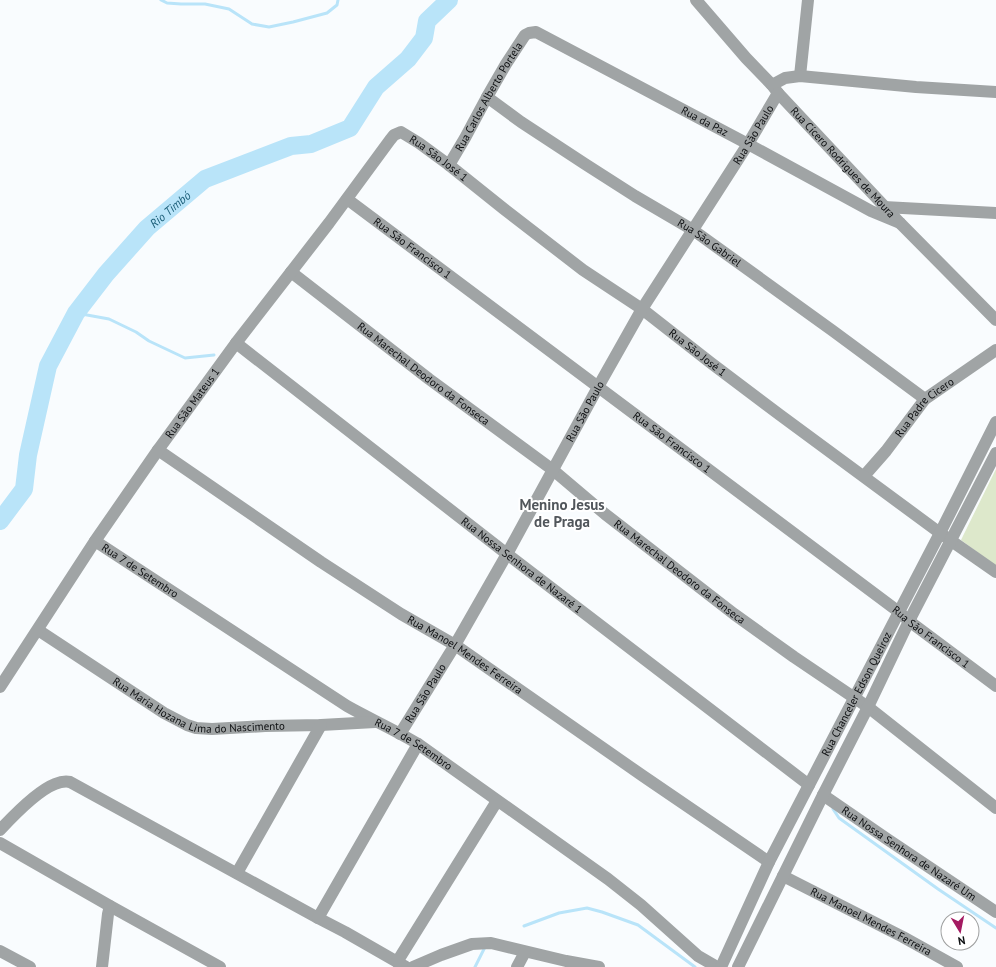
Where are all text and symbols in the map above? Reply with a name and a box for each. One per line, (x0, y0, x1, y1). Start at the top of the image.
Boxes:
street label: Rua Carlos Alberto Portela (452, 39, 526, 154)
street label: Rua São Paulo (730, 102, 777, 167)
street label: Rua da Paz (679, 103, 731, 139)
street label: Rua Cícero Rodrigues de Moura (788, 104, 898, 221)
street label: Rua São José 1 (407, 132, 471, 184)
water label: Rio Timbó (146, 187, 193, 230)
street label: Rua São Francisco 1 (371, 214, 454, 282)
street label: Rua São Gabriel (675, 216, 745, 270)
street label: Rua Marechal Deodoro da Fonseca (355, 319, 492, 428)
street label: Rua São José 1 (666, 326, 729, 379)
street label: Rua São Mateus 1 (162, 365, 223, 441)
street label: Rua Padre Cicero (892, 374, 957, 440)
street label: Rua São Paulo (563, 378, 607, 444)
street label: Rua São Francisco 1 (630, 408, 714, 476)
district label: Menino Jesus de Praga (519, 495, 605, 531)
street label: Rua Nossa Senhora de Nazaré 1 (458, 514, 585, 616)
street label: Rua Marechal Deodoro da Fonseca (611, 517, 748, 627)
street label: Rua 7 de Setembro (99, 540, 181, 601)
street label: Rua São Francisco 1 (890, 603, 973, 671)
street label: Rua Manoel Mendes Ferreira (405, 612, 525, 697)
street label: Rua Chanceler Edson Queiroz (818, 629, 895, 758)
street label: Rua São Paulo (402, 661, 449, 725)
street label: Rua Maria Hozana Lima do Nascimento (110, 674, 285, 736)
street label: Rua 7 de Setembro (372, 715, 455, 773)
street label: Rua Nossa Senhora de Nazaré Um (839, 803, 979, 904)
street label: Rua Manoel Mendes Ferreira (808, 884, 934, 959)
north arrow (940, 911, 980, 951)
text: N (957, 933, 967, 948)

